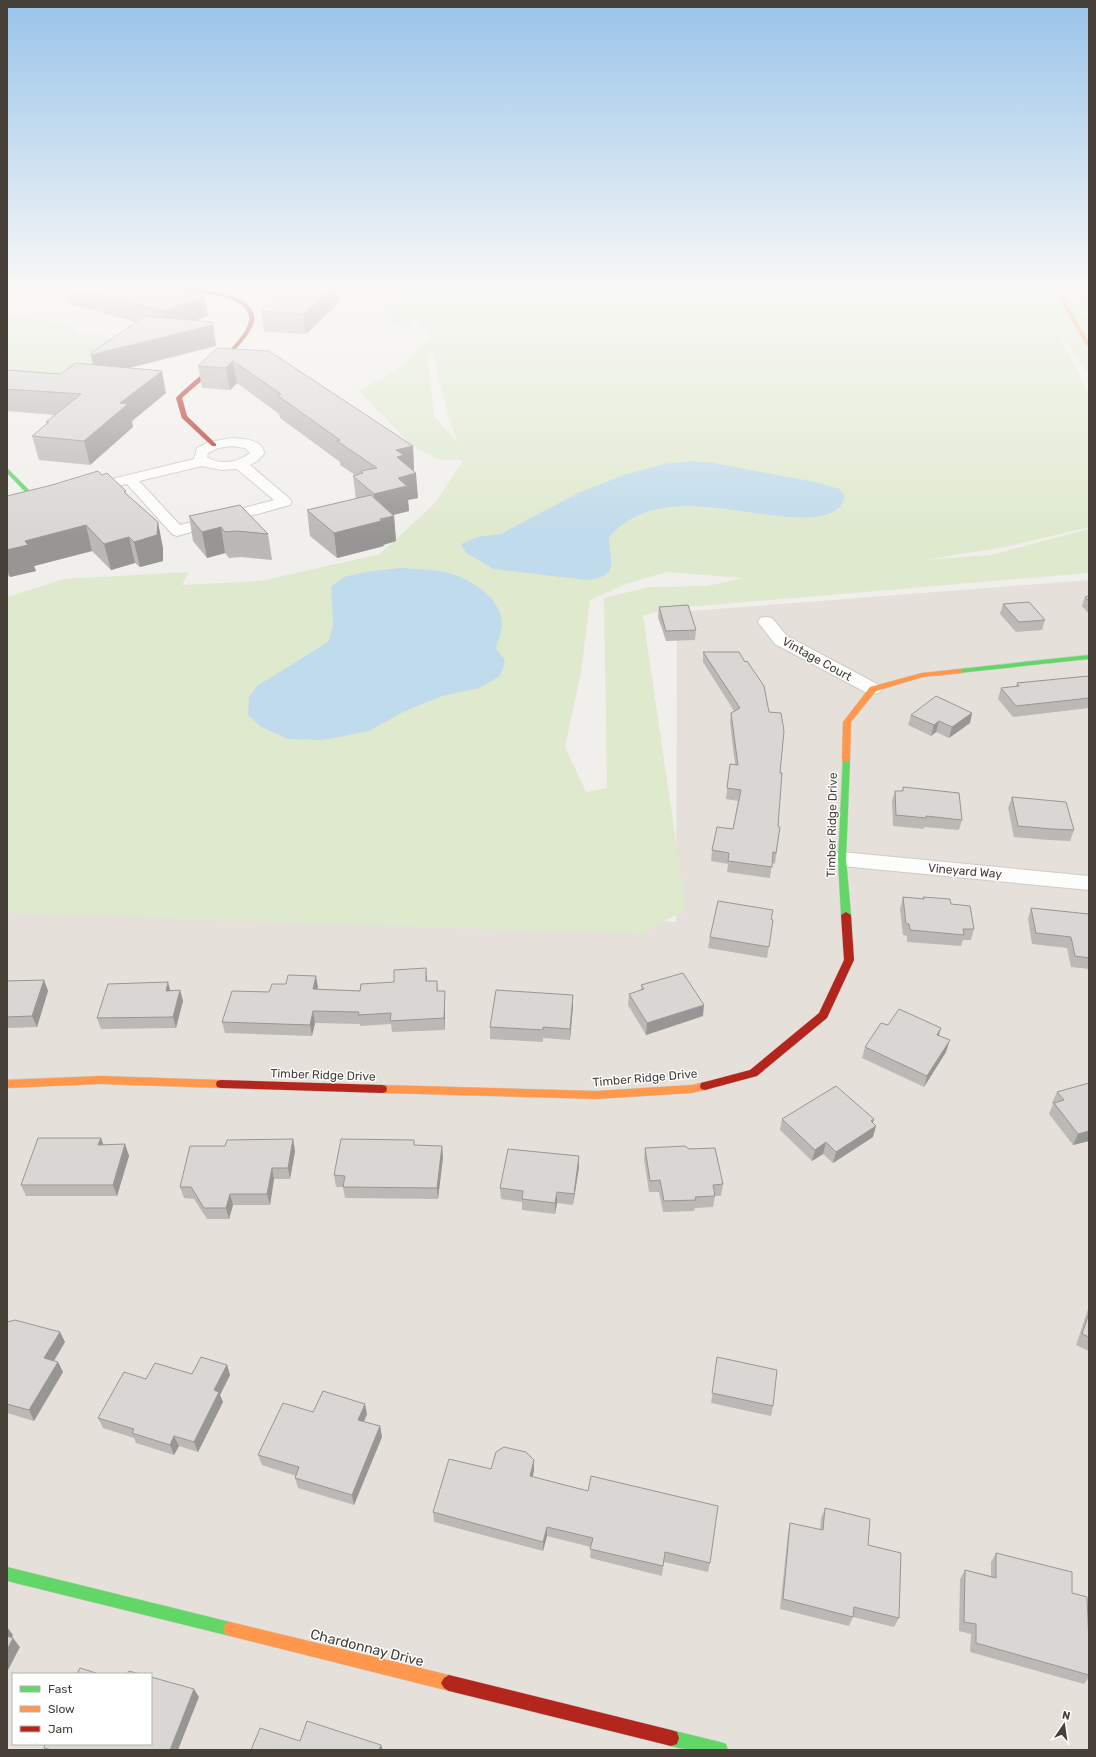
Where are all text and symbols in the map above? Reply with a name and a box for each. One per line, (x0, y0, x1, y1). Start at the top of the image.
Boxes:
street label: Vintage Court (780, 634, 855, 684)
street label: Timber Ridge Drive (824, 772, 840, 878)
street label: Vineyard Way (927, 861, 1003, 881)
street label: Timber Ridge Drive (270, 1066, 376, 1084)
street label: Timber Ridge Drive (592, 1066, 698, 1090)
street label: Chardonnay Drive (309, 1626, 426, 1670)
legend (12, 1673, 152, 1745)
text: Fast (48, 1682, 72, 1696)
text: Slow (48, 1702, 75, 1716)
north arrow (1044, 1705, 1084, 1745)
text: N (1061, 1709, 1072, 1723)
text: Jam (48, 1722, 73, 1736)

